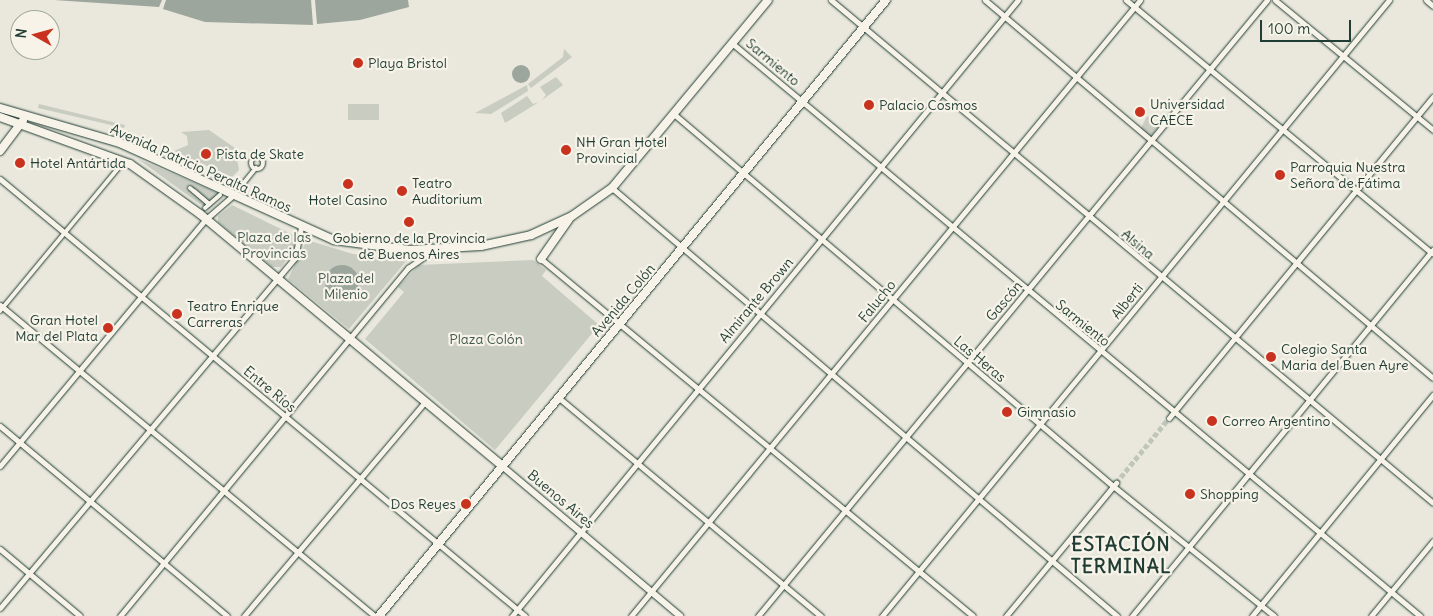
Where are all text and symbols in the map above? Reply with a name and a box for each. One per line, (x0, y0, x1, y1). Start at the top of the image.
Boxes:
north arrow (10, 10, 60, 60)
scale bar (1263, 10, 1354, 42)
text: 100 m (1268, 19, 1310, 38)
text: N (12, 27, 31, 39)
street label: Sarmiento (743, 35, 803, 89)
place label: Playa Bristol (368, 55, 447, 71)
marker: Playa Bristol (352, 57, 364, 69)
place label: Universidad CAECE (1150, 96, 1225, 128)
place label: Palacio Cosmos (879, 97, 977, 113)
marker: Palacio Cosmos (863, 99, 875, 111)
marker: Universidad CAECE (1134, 106, 1146, 118)
street label: Avenida Patricio Peralta Ramos (108, 120, 294, 216)
place label: NH Gran Hotel Provincial (576, 134, 667, 166)
marker: NH Gran Hotel Provincial (560, 144, 572, 156)
place label: Pista de Skate (216, 146, 304, 162)
marker: Pista de Skate (200, 148, 212, 160)
place label: Hotel Antártida (30, 155, 126, 171)
marker: Hotel Antártida (14, 157, 26, 169)
place label: Parroquia Nuestra Señora de Fátima (1290, 159, 1405, 192)
marker: Parroquia Nuestra Señora de Fátima (1274, 169, 1286, 181)
place label: Teatro Auditorium (412, 175, 482, 208)
marker: Hotel Casino (342, 178, 354, 190)
marker: Teatro Auditorium (396, 185, 408, 197)
place label: Hotel Casino (309, 192, 387, 208)
marker: Gobierno de la Provincia de Buenos Aires (403, 216, 415, 228)
street label: Alsina (1118, 225, 1158, 263)
park label: Plaza de las Provincias (237, 229, 311, 262)
place label: Gobierno de la Provincia de Buenos Aires (332, 230, 486, 262)
street label: Almirante Brown (715, 254, 797, 346)
street label: Avenida Colón (588, 260, 658, 340)
park label: Plaza del Milenio (318, 270, 374, 302)
street label: Falucho (855, 276, 899, 326)
street label: Gascón (982, 277, 1026, 325)
street label: Alberti (1108, 280, 1146, 322)
street label: Sarmiento (1052, 296, 1114, 350)
place label: Teatro Enrique Carreras (187, 298, 279, 331)
marker: Teatro Enrique Carreras (171, 308, 183, 320)
place label: Gran Hotel Mar del Plata (15, 312, 98, 344)
marker: Gran Hotel Mar del Plata (102, 322, 114, 334)
park label: Plaza Colón (449, 331, 523, 347)
street label: Las Heras (951, 332, 1009, 386)
place label: Colegio Santa Maria del Buen Ayre (1281, 341, 1409, 374)
marker: Colegio Santa Maria del Buen Ayre (1265, 351, 1277, 363)
street label: Entre Ríos (240, 362, 300, 416)
place label: Gimnasio (1017, 404, 1076, 420)
marker: Gimnasio (1001, 406, 1013, 418)
place label: Correo Argentino (1222, 413, 1330, 429)
marker: Correo Argentino (1206, 415, 1218, 427)
street label: Buenos Aires (524, 466, 598, 532)
place label: Shopping (1200, 486, 1259, 502)
marker: Shopping (1184, 488, 1196, 500)
place label: Dos Reyes (390, 496, 456, 512)
marker: Dos Reyes (460, 498, 472, 510)
district label: ESTACIÓN TERMINAL (1070, 534, 1172, 578)

